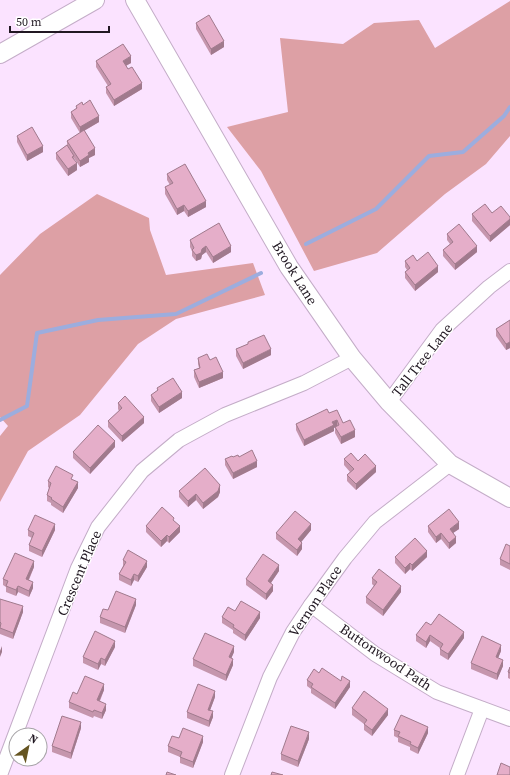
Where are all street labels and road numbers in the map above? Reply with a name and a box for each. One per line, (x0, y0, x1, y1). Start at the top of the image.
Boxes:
street label: Brook Lane (268, 237, 322, 309)
street label: Tall Tree Lane (387, 319, 457, 401)
street label: Crescent Place (52, 527, 106, 619)
street label: Vernon Place (284, 561, 346, 641)
street label: Buttonwood Path (336, 619, 436, 695)

